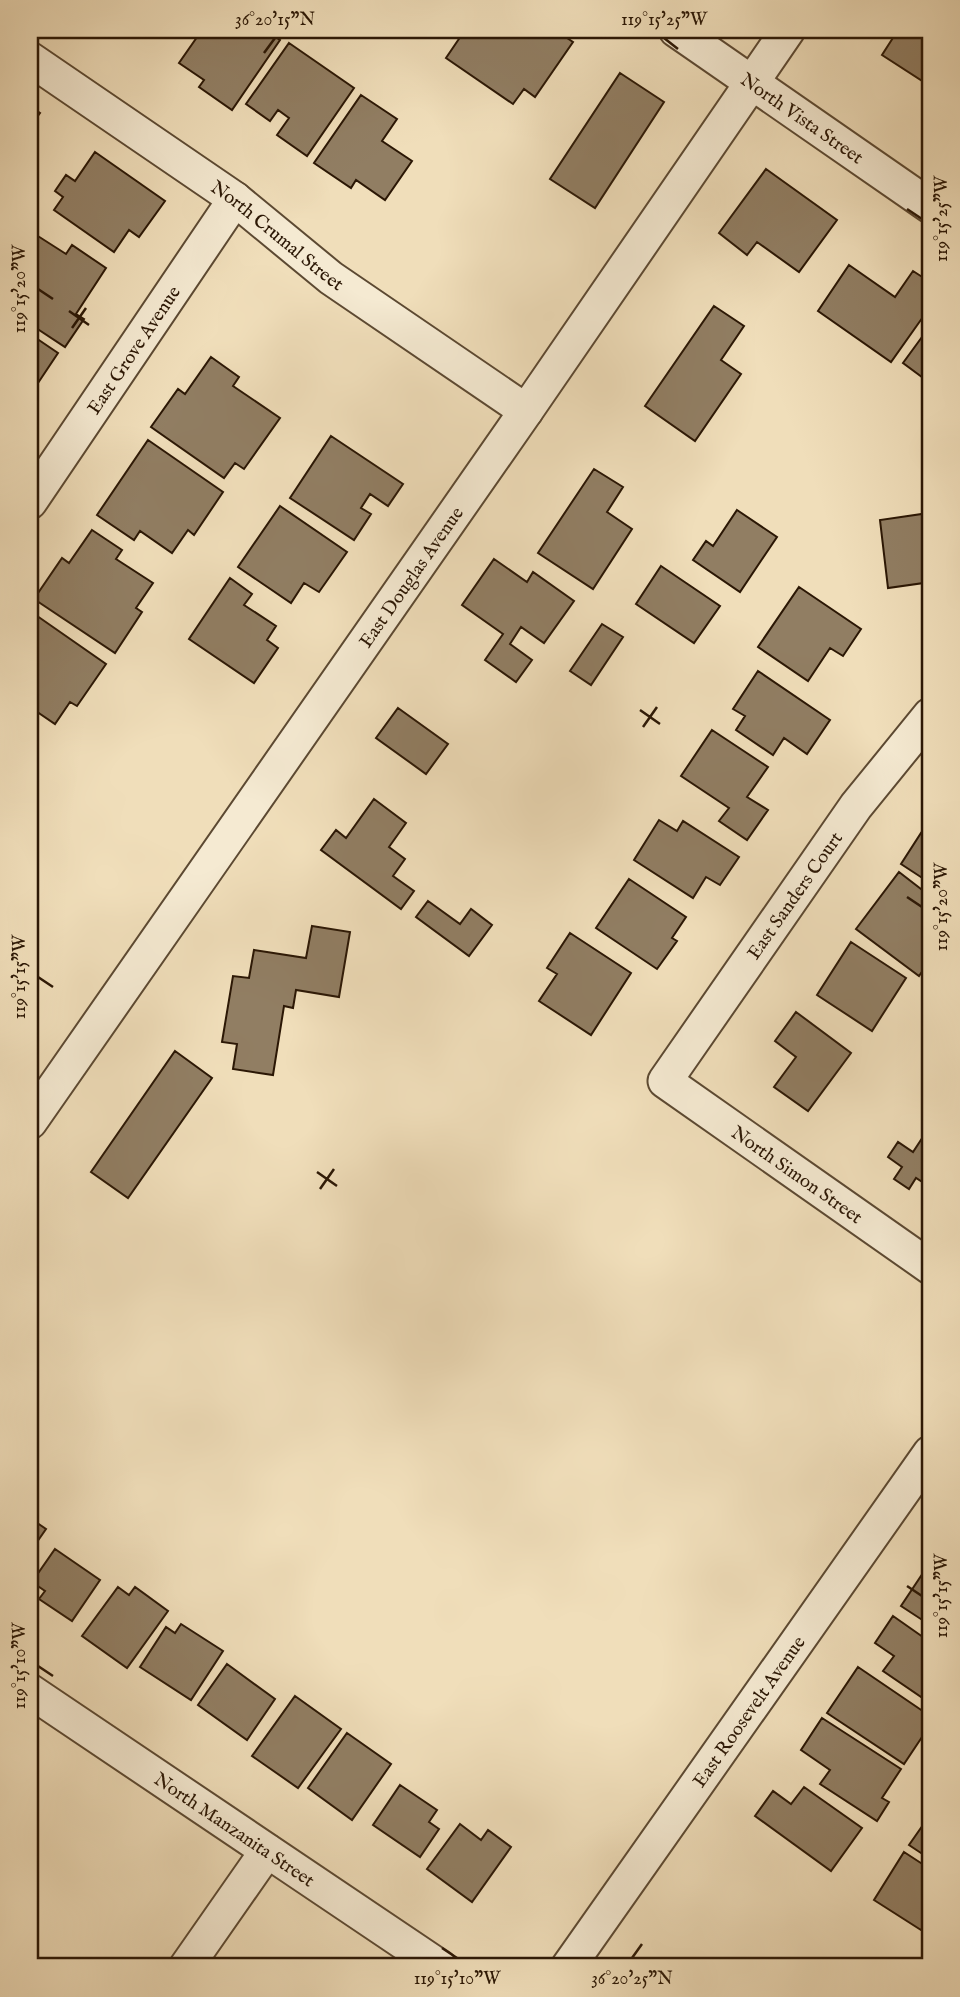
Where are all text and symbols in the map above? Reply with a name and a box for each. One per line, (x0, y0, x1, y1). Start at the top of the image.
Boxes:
text: 36°20'15"N (235, 9, 315, 32)
text: 119°15'25"W (621, 9, 708, 32)
street label: North Vista Street (735, 68, 868, 171)
text: 119°15'25"W (931, 175, 954, 262)
street label: North Crumal Street (206, 176, 348, 297)
text: 119°15'20"W (9, 244, 32, 333)
street label: East Grove Avenue (83, 282, 187, 420)
street label: East Douglas Avenue (355, 502, 470, 653)
street label: East Sanders Court (743, 827, 849, 965)
text: 119°15'20"W (931, 862, 954, 951)
text: 119°15'15"W (9, 934, 32, 1019)
street label: North Simon Street (726, 1121, 867, 1230)
text: 119°15'15"W (931, 1553, 954, 1638)
text: 119°15'10"W (9, 1622, 32, 1709)
street label: East Roosevelt Avenue (688, 1631, 812, 1793)
street label: North Manzanita Street (149, 1768, 319, 1893)
text: 119°15'10"W (414, 1968, 501, 1991)
text: 36°20'25"N (591, 1968, 673, 1991)

